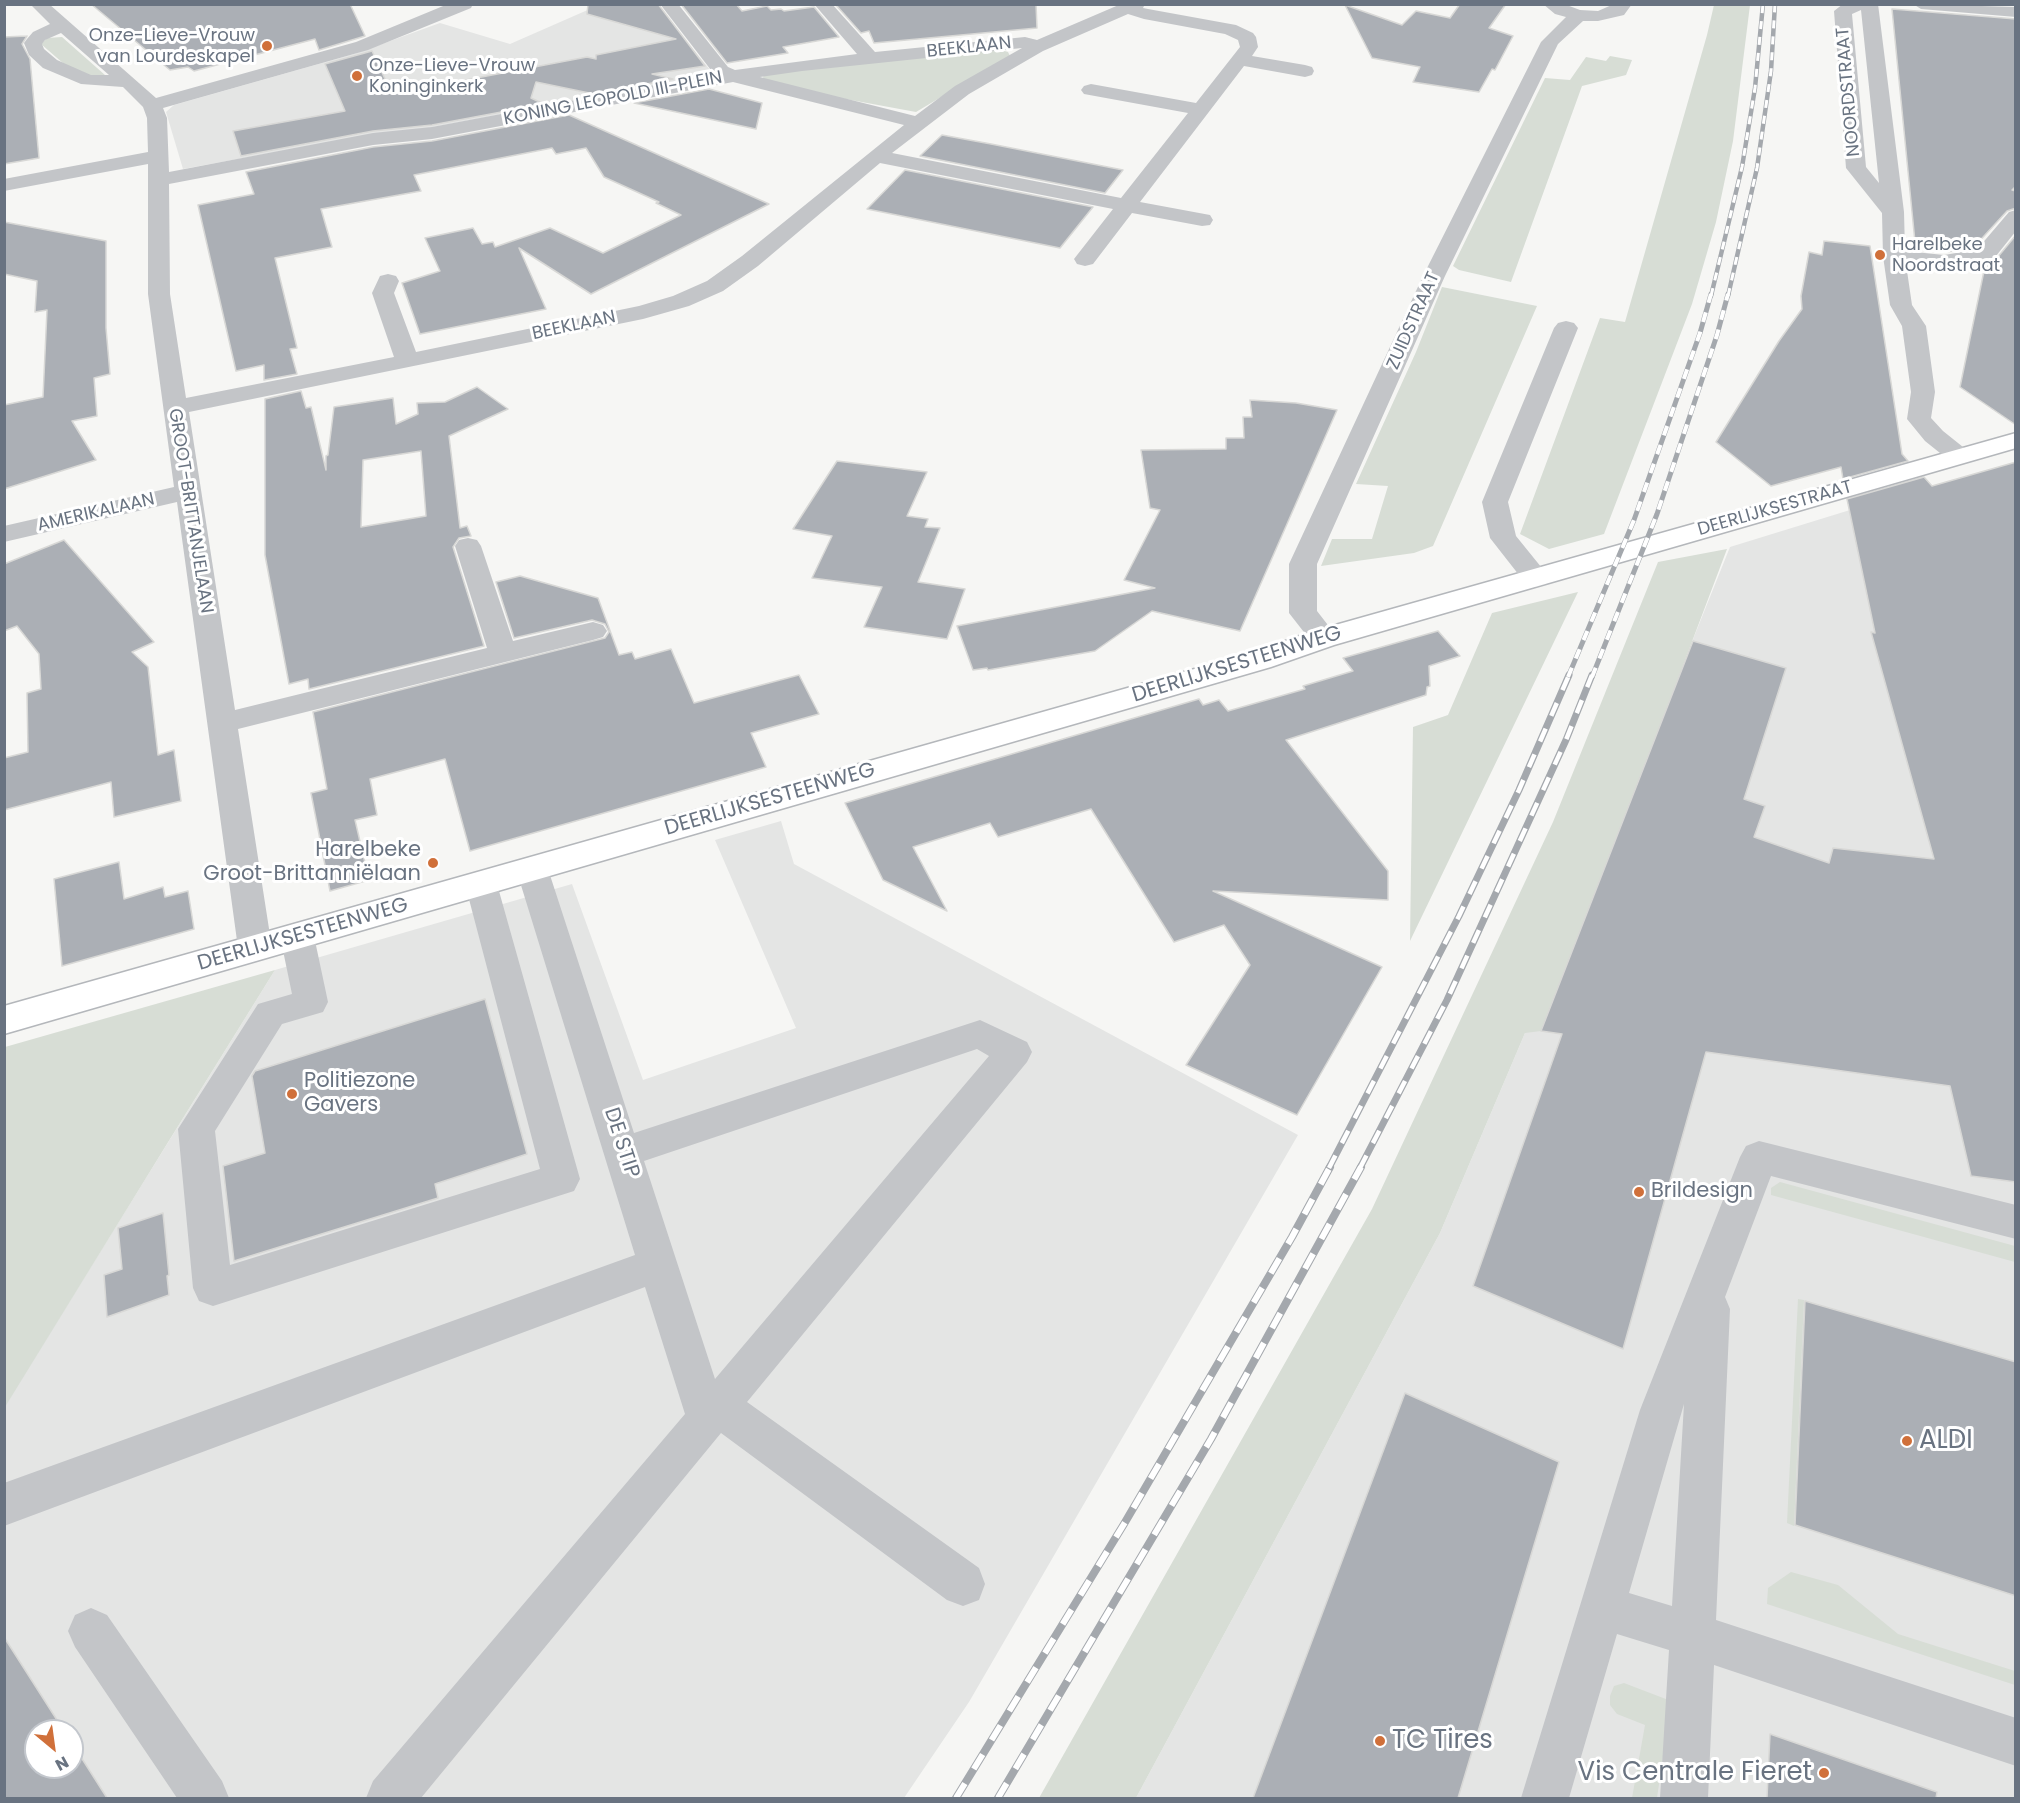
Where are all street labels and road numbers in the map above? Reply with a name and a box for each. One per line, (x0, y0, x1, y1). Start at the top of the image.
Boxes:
street label: NOORDSTRAAT (1833, 26, 1865, 158)
street label: BEEKLAAN (926, 33, 1012, 63)
street label: KONING LEOPOLD III-PLEIN (502, 67, 724, 131)
street label: ZUIDSTRAAT (1383, 269, 1445, 373)
street label: BEEKLAAN (530, 307, 618, 345)
street label: GROOT-BRITTANJELAAN (163, 407, 217, 615)
street label: DEERLIJKSESTRAAT (1695, 477, 1855, 541)
street label: AMERIKALAAN (35, 489, 157, 537)
street label: DEERLIJKSESTEENWEG (1129, 621, 1345, 709)
street label: DEERLIJKSESTEENWEG (662, 758, 878, 842)
street label: DEERLIJKSESTEENWEG (195, 893, 411, 977)
street label: DE STIP (598, 1105, 644, 1181)

